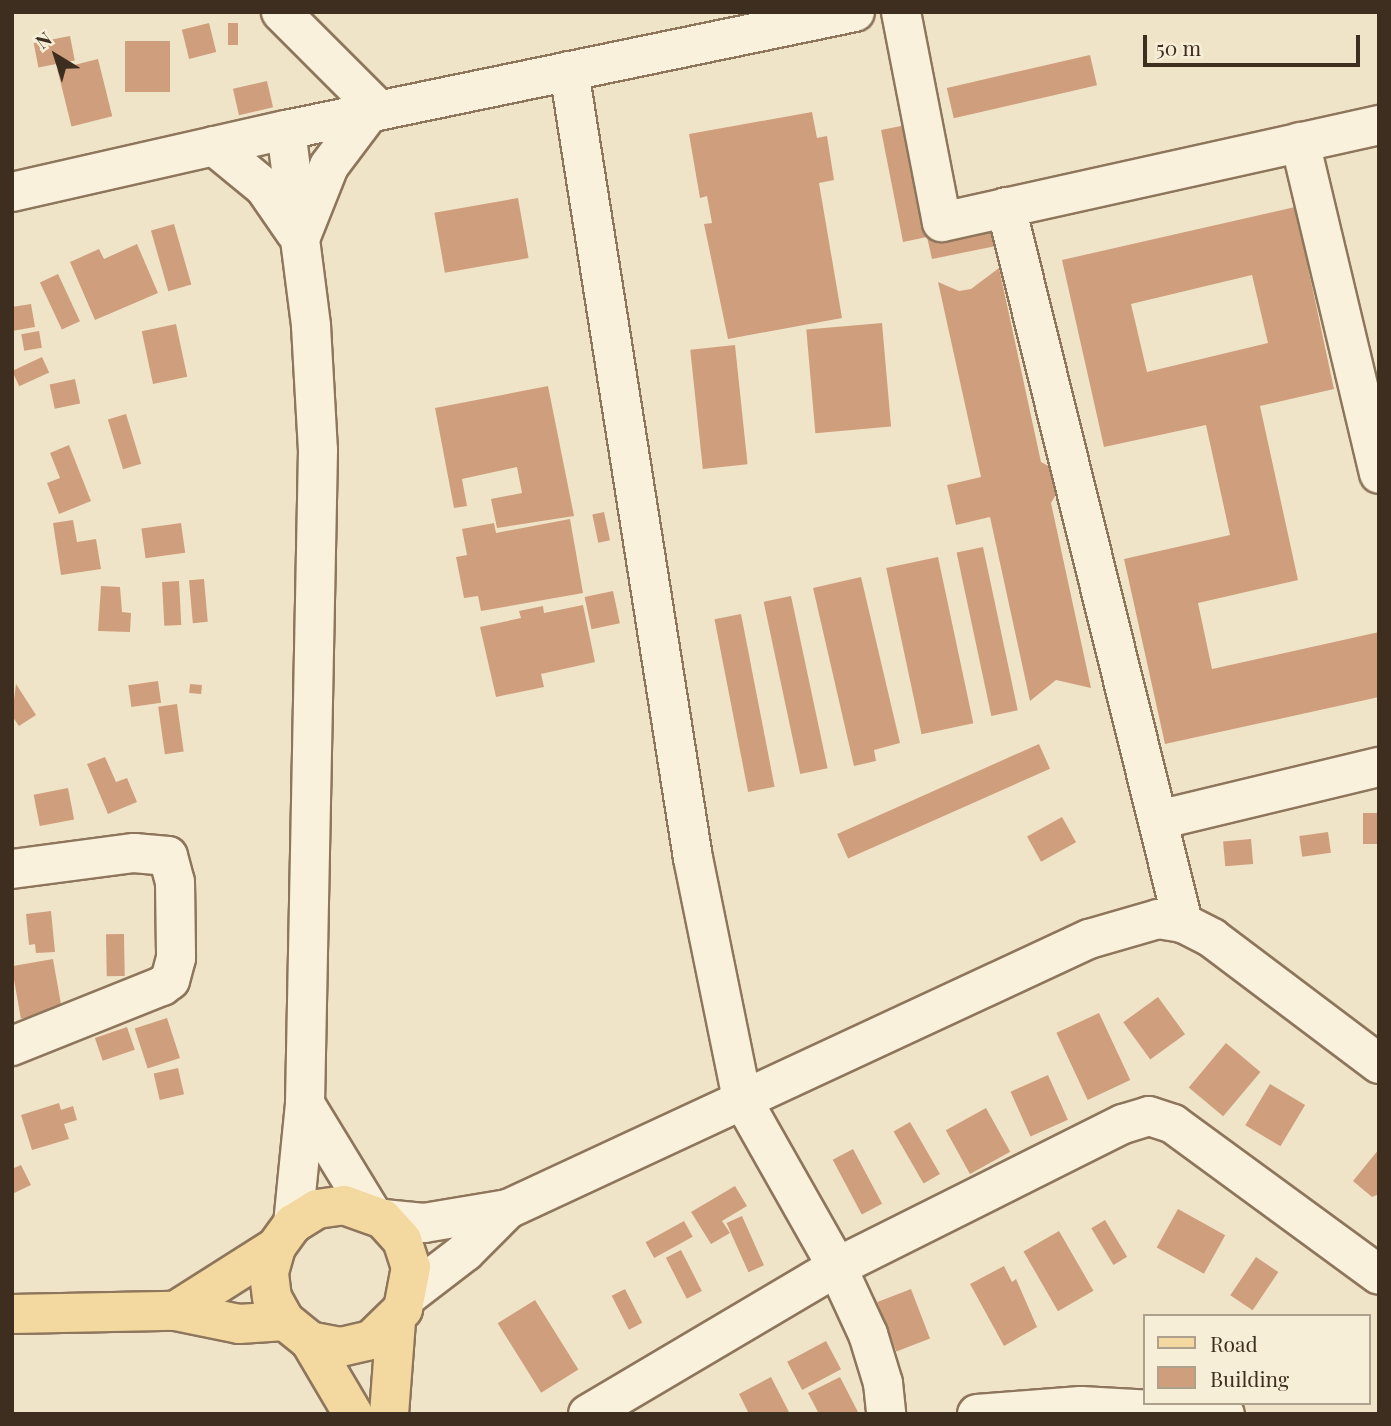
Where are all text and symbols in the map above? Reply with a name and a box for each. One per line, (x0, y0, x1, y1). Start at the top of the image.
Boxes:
north arrow (21, 21, 91, 91)
scale bar (1146, 21, 1363, 65)
text: N (30, 25, 56, 54)
text: 50 m (1156, 33, 1201, 61)
legend (1142, 1314, 1370, 1405)
text: Road (1210, 1329, 1258, 1357)
text: Building (1210, 1364, 1289, 1392)

